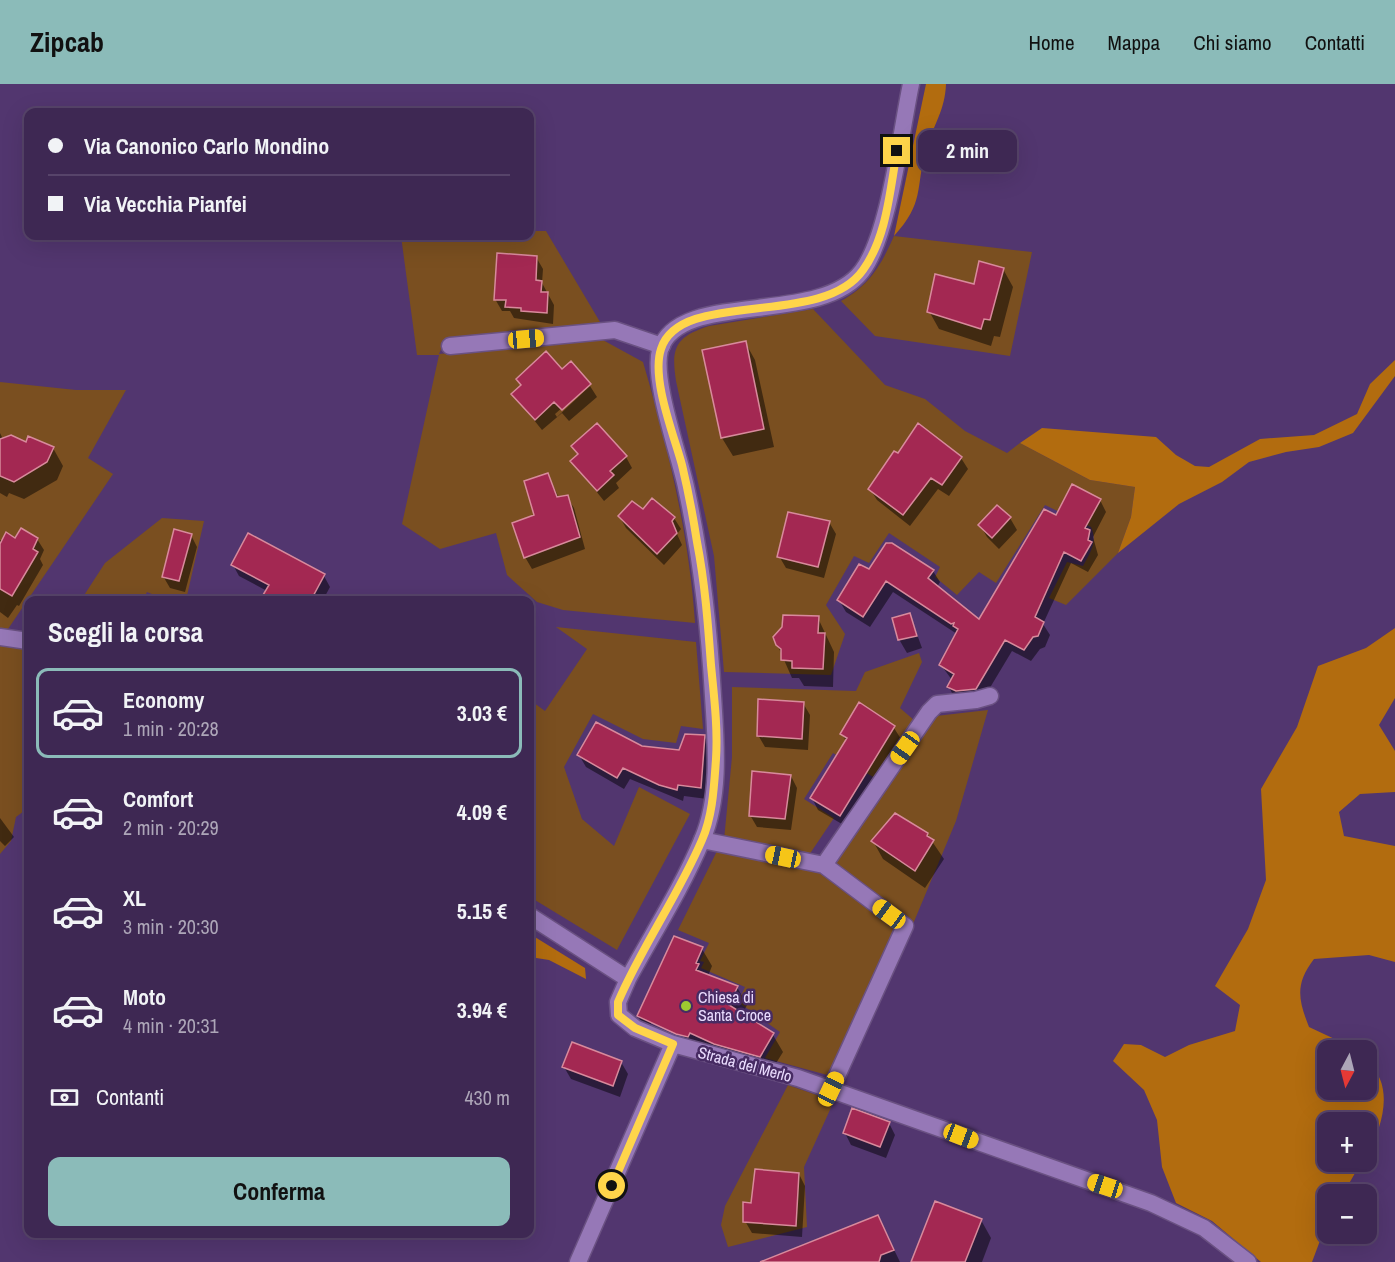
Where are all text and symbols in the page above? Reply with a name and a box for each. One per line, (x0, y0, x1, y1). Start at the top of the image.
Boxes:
text: Zipcab (30, 23, 104, 61)
text: Home (1029, 28, 1075, 57)
text: Mappa (1108, 28, 1160, 57)
text: Chi siamo (1193, 28, 1272, 57)
text: Contatti (1305, 28, 1365, 57)
callout: 2 min (918, 130, 1017, 172)
text: Via Canonico Carlo Mondino (84, 131, 329, 161)
route end (883, 137, 910, 164)
text: 2 min (946, 137, 989, 164)
text: Via Vecchia Pianfei (84, 189, 247, 219)
car (507, 328, 545, 350)
text: Scegli la corsa (48, 614, 203, 650)
text: Economy (123, 685, 204, 715)
icon: car (51, 686, 105, 740)
text: 3.03 € (457, 698, 507, 728)
text: 1 min · 20:28 (123, 715, 219, 742)
car (887, 728, 923, 768)
text: Comfort (123, 784, 193, 814)
icon: car (51, 785, 105, 839)
text: 4.09 € (457, 797, 507, 827)
text: 2 min · 20:29 (123, 814, 219, 841)
car (764, 844, 802, 870)
text: XL (123, 883, 146, 913)
icon: car (51, 884, 105, 938)
text: 5.15 € (457, 896, 507, 926)
car (869, 896, 909, 932)
text: 3 min · 20:30 (123, 913, 219, 940)
text: Moto (123, 982, 166, 1012)
icon: car (51, 983, 105, 1037)
place label: Chiesa di Santa Croce (698, 986, 771, 1026)
text: 3.94 € (457, 995, 507, 1025)
marker: Chiesa di Santa Croce (679, 999, 693, 1013)
text: 4 min · 20:31 (123, 1012, 219, 1039)
north arrow (1317, 1040, 1377, 1100)
map controls (1317, 1040, 1377, 1244)
street label: Strada del Merlo (696, 1041, 794, 1087)
car (815, 1069, 847, 1109)
icon: cash (48, 1081, 81, 1114)
text: Contanti (96, 1082, 164, 1112)
text: 430 m (464, 1084, 510, 1111)
button: + (1317, 1112, 1377, 1172)
car (941, 1121, 981, 1151)
button: Conferma (48, 1157, 510, 1226)
route start (598, 1172, 625, 1199)
car (1085, 1172, 1125, 1200)
button: − (1317, 1184, 1377, 1244)

